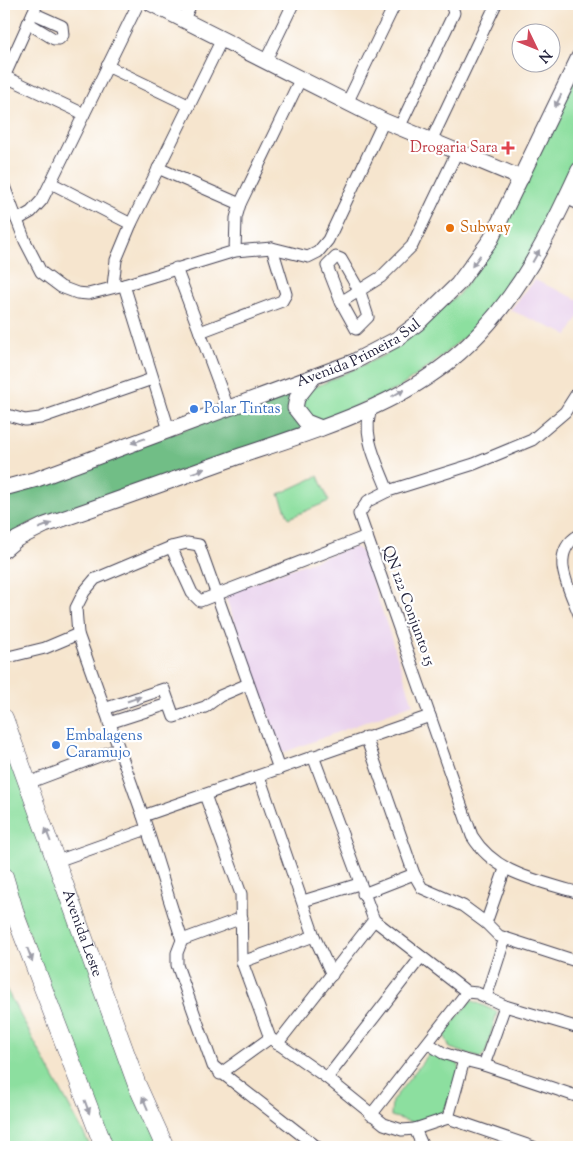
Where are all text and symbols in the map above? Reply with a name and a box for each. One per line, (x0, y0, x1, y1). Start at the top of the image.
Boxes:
north arrow (510, 22, 560, 72)
text: N (533, 45, 555, 66)
one-way arrow (554, 94, 562, 108)
place label: Drogaria Sara (410, 138, 498, 159)
marker: Drogaria Sara (502, 142, 514, 154)
place label: Subway (460, 218, 511, 239)
marker: Subway (444, 222, 456, 234)
one-way arrow (532, 249, 540, 264)
one-way arrow (471, 254, 481, 268)
street label: Avenida Primeira Sul (294, 314, 425, 393)
one-way arrow (392, 389, 405, 398)
place label: Polar Tintas (204, 399, 280, 420)
marker: Polar Tintas (188, 403, 200, 415)
one-way arrow (131, 438, 146, 445)
one-way arrow (191, 467, 206, 475)
one-way arrow (38, 521, 52, 529)
street label: QN 122 Conjunto 15 (376, 543, 440, 669)
one-way arrow (126, 695, 141, 702)
place label: Embalagens Caramujo (66, 726, 142, 764)
marker: Embalagens Caramujo (50, 739, 62, 751)
one-way arrow (44, 827, 52, 842)
street label: Avenida Leste (57, 887, 107, 980)
one-way arrow (26, 948, 34, 963)
one-way arrow (140, 1096, 148, 1110)
one-way arrow (83, 1100, 91, 1115)

